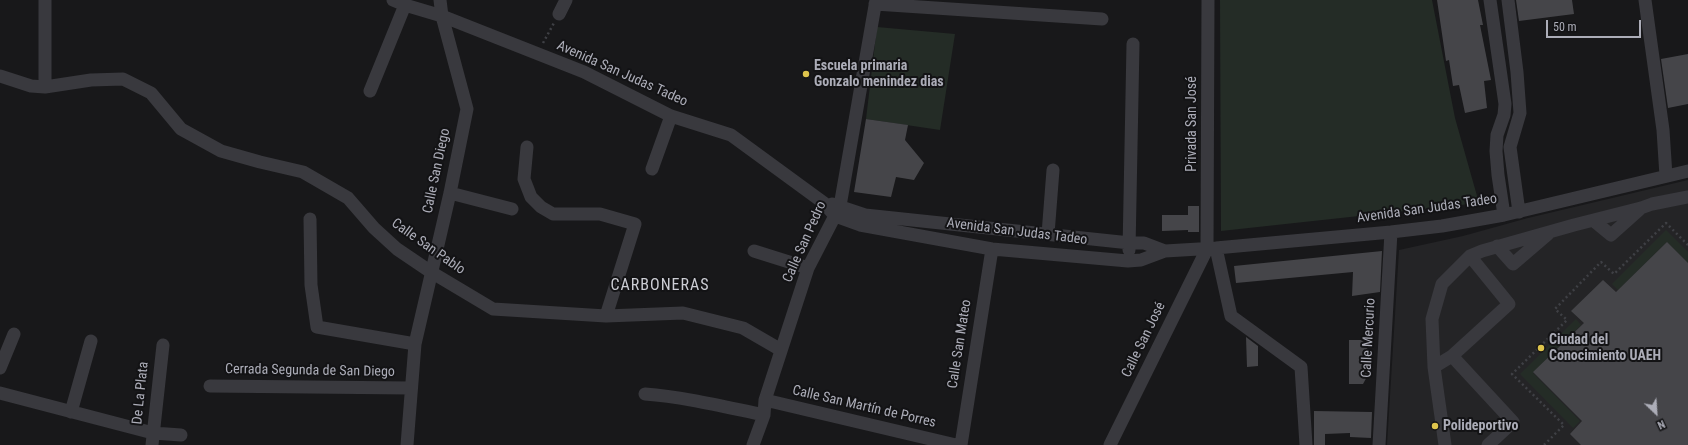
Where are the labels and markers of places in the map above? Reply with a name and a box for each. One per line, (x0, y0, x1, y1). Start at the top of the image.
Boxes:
place label: Escuela primaria Gonzalo menindez dias (814, 58, 944, 90)
marker: Escuela primaria Gonzalo menindez dias (801, 69, 811, 79)
place label: Ciudad del Conocimiento UAEH (1549, 332, 1661, 364)
marker: Ciudad del Conocimiento UAEH (1536, 343, 1546, 353)
place label: Polideportivo (1443, 418, 1518, 434)
marker: Polideportivo (1430, 421, 1440, 431)

